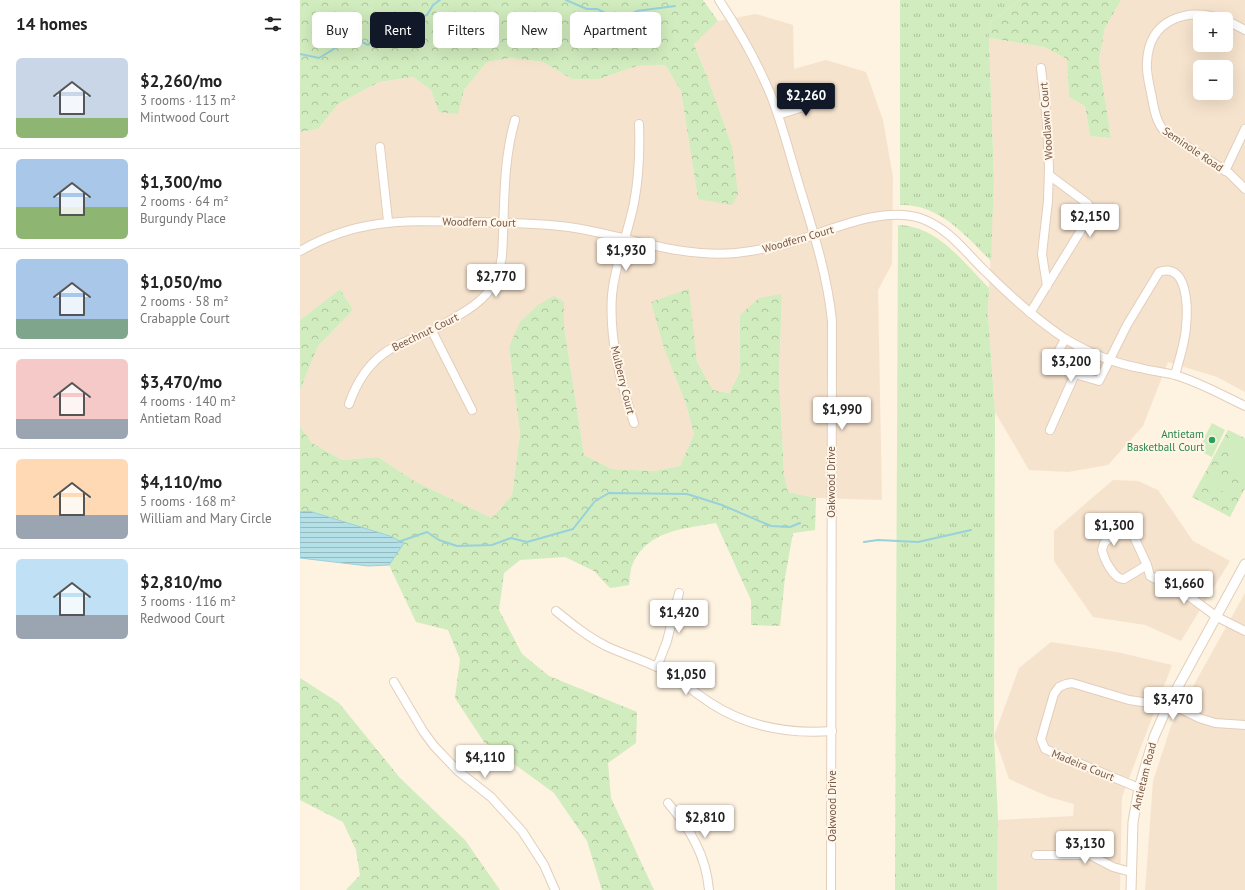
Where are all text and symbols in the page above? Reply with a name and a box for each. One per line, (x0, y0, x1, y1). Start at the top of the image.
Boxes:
chip: Buy (312, 12, 362, 48)
chip: Rent (370, 12, 425, 48)
chip: Filters (433, 12, 499, 48)
chip: New (507, 12, 562, 48)
chip: Apartment (570, 12, 661, 48)
map controls (1193, 12, 1233, 100)
button: + (1193, 12, 1233, 52)
text: 14 homes (16, 13, 87, 35)
icon: filters (262, 13, 284, 35)
button: − (1193, 60, 1233, 100)
text: $2,260/mo (140, 70, 222, 92)
icon: home (48, 74, 96, 122)
street label: Woodlawn Court (1036, 82, 1056, 160)
pin: $2,260 (773, 83, 839, 117)
text: $2,260 (786, 87, 826, 104)
text: 3 rooms · 113 m² (140, 92, 236, 109)
text: Mintwood Court (140, 109, 229, 126)
street label: Seminole Road (1160, 124, 1226, 174)
text: $1,300/mo (140, 171, 222, 193)
icon: home (48, 175, 96, 223)
text: 2 rooms · 64 m² (140, 193, 229, 210)
pin: $2,150 (1057, 204, 1123, 238)
text: $2,150 (1070, 208, 1110, 225)
text: Burgundy Place (140, 210, 226, 227)
street label: Woodfern Court (442, 214, 516, 230)
street label: Woodfern Court (761, 222, 836, 256)
pin: $1,930 (593, 238, 659, 272)
text: $1,930 (606, 242, 646, 259)
pin: $2,770 (463, 264, 529, 298)
text: $2,770 (476, 268, 516, 285)
text: $1,050/mo (140, 271, 222, 293)
icon: home (48, 275, 96, 323)
text: 2 rooms · 58 m² (140, 293, 229, 310)
text: Crabapple Court (140, 310, 230, 327)
street label: Beechnut Court (389, 310, 461, 354)
street label: Mulberry Court (608, 344, 638, 416)
pin: $3,200 (1038, 349, 1104, 383)
text: $3,200 (1051, 353, 1091, 370)
text: $3,470/mo (140, 371, 222, 393)
icon: home (48, 375, 96, 423)
text: 4 rooms · 140 m² (140, 393, 236, 410)
pin: $1,990 (809, 397, 875, 431)
text: $1,990 (822, 401, 862, 418)
text: Antietam Road (140, 410, 222, 427)
place label: Antietam Basketball Court (1127, 427, 1204, 454)
marker: Antietam Basketball Court (1207, 435, 1217, 445)
street label: Oakwood Drive (824, 446, 838, 518)
text: $4,110/mo (140, 471, 222, 493)
icon: home (48, 475, 96, 523)
text: 5 rooms · 168 m² (140, 493, 236, 510)
text: William and Mary Circle (140, 510, 272, 527)
pin: $1,300 (1081, 513, 1147, 547)
text: $1,300 (1094, 517, 1134, 534)
text: $2,810/mo (140, 571, 222, 593)
pin: $1,660 (1151, 571, 1217, 605)
icon: home (48, 575, 96, 623)
text: $1,660 (1164, 575, 1204, 592)
text: 3 rooms · 116 m² (140, 593, 236, 610)
pin: $1,420 (646, 600, 712, 634)
text: $1,420 (659, 604, 699, 621)
text: Redwood Court (140, 610, 225, 627)
pin: $1,050 (653, 662, 719, 696)
text: $1,050 (666, 666, 706, 683)
pin: $3,470 (1140, 687, 1206, 721)
text: $3,470 (1153, 691, 1193, 708)
street label: Antietam Road (1129, 741, 1159, 811)
pin: $4,110 (452, 745, 518, 779)
street label: Madeira Court (1050, 746, 1117, 784)
text: $4,110 (465, 749, 505, 766)
street label: Oakwood Drive (825, 770, 839, 842)
pin: $2,810 (672, 805, 738, 839)
text: $2,810 (685, 809, 725, 826)
pin: $3,130 (1052, 831, 1118, 865)
text: $3,130 (1065, 835, 1105, 852)

